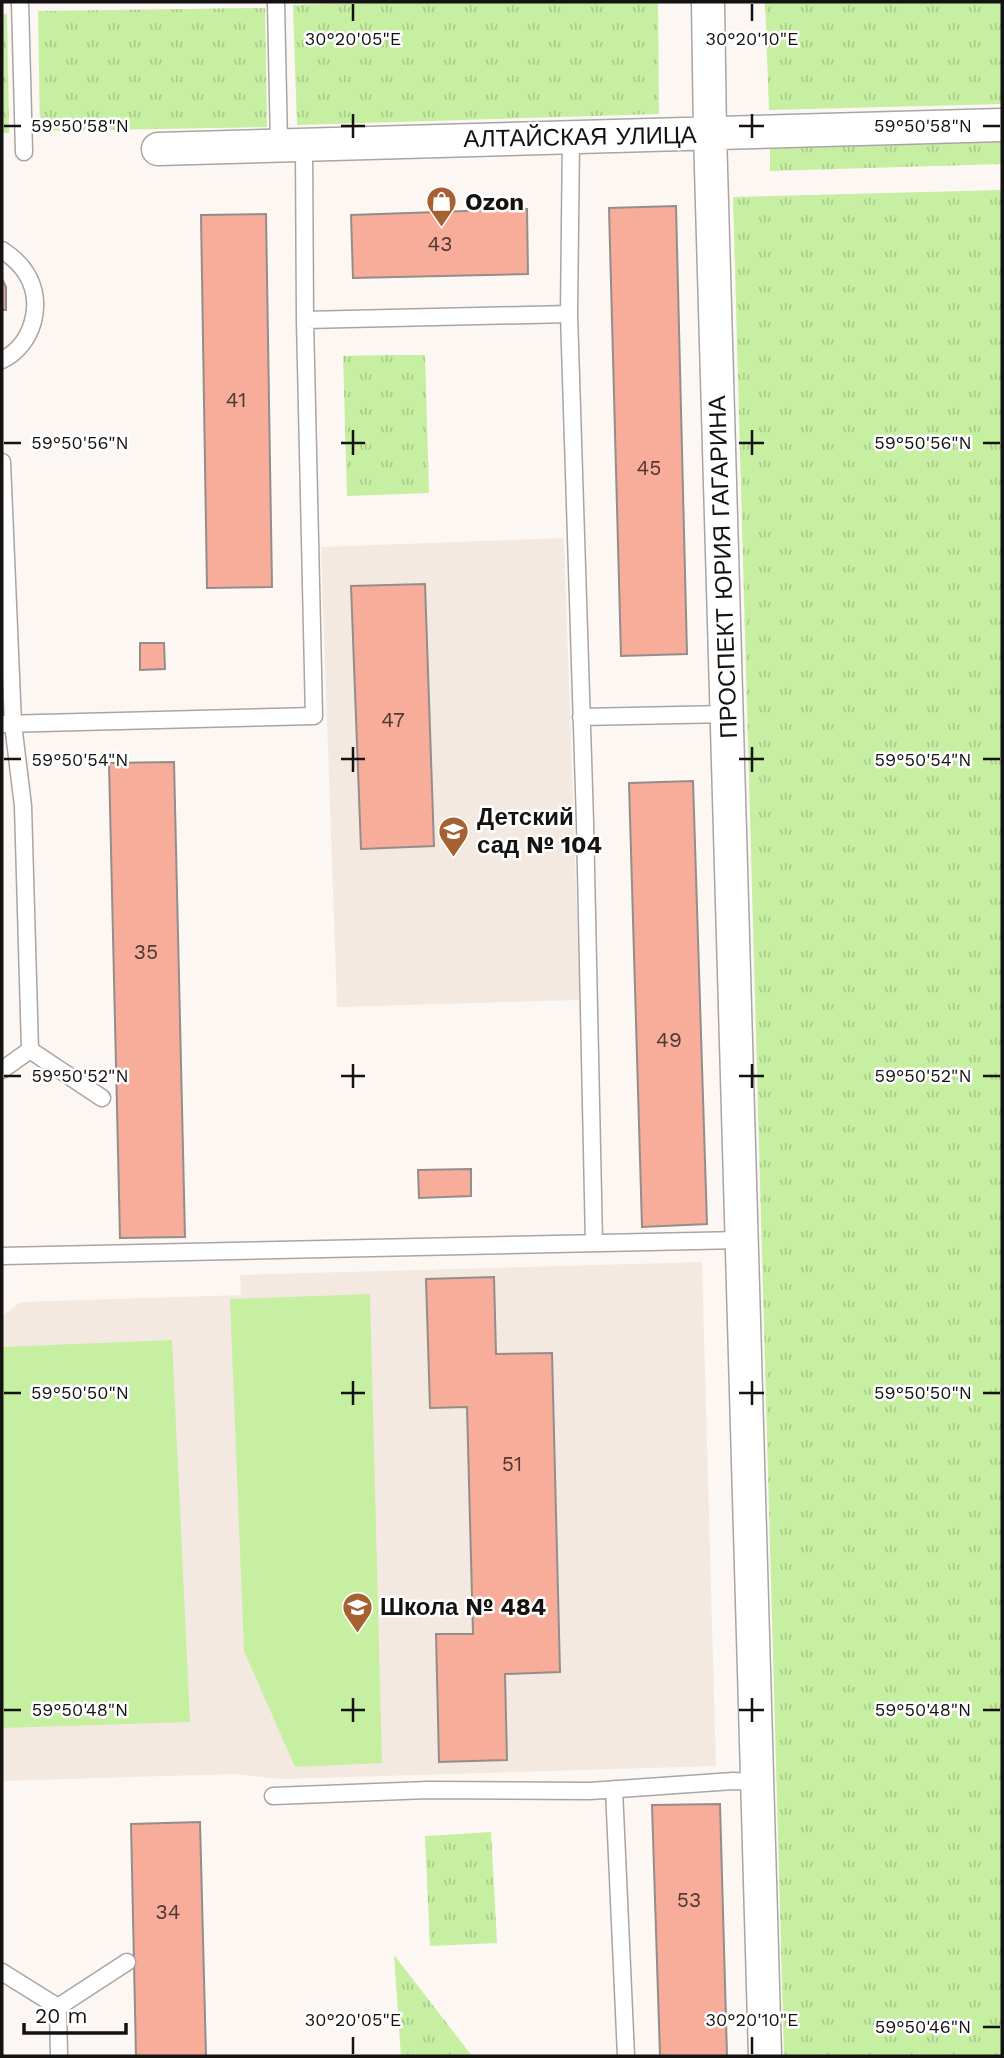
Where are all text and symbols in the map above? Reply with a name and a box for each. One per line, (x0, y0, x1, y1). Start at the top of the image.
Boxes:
text: 30°20'05"E (305, 28, 401, 49)
text: 30°20'10"E (706, 28, 798, 49)
text: 59°50'58"N (31, 115, 129, 136)
text: 59°50'58"N (874, 115, 972, 136)
street label: АЛТАЙСКАЯ УЛИЦА (463, 121, 697, 153)
shop icon: Ozon (425, 185, 459, 229)
place label: Ozon (465, 188, 524, 216)
house number: 43 (427, 231, 453, 256)
house number: 41 (226, 387, 246, 412)
street label: ПРОСПЕКТ ЮРИЯ ГАГАРИНА (703, 395, 743, 739)
text: 59°50'56"N (31, 432, 129, 453)
text: 59°50'56"N (874, 432, 972, 453)
house number: 45 (636, 455, 662, 480)
house number: 47 (381, 707, 405, 732)
text: 59°50'54"N (32, 749, 128, 770)
text: 59°50'54"N (875, 749, 971, 770)
place label: Детский сад № 104 (477, 803, 602, 859)
school or university icon: Детский сад № 104 (437, 814, 471, 858)
house number: 35 (134, 939, 158, 964)
house number: 49 (656, 1027, 682, 1052)
text: 59°50'52"N (31, 1065, 129, 1086)
text: 59°50'52"N (874, 1065, 972, 1086)
text: 59°50'50"N (31, 1382, 129, 1403)
text: 59°50'50"N (874, 1382, 972, 1403)
house number: 51 (502, 1451, 522, 1476)
school or university icon: Школа № 484 (340, 1590, 374, 1634)
place label: Школа № 484 (380, 1593, 546, 1621)
text: 59°50'48"N (32, 1699, 128, 1720)
text: 59°50'48"N (875, 1699, 971, 1720)
house number: 53 (677, 1887, 701, 1912)
house number: 34 (155, 1899, 181, 1924)
scale bar (24, 1992, 126, 2036)
text: 20 m (35, 2003, 87, 2028)
text: 30°20'05"E (305, 2009, 401, 2030)
text: 30°20'10"E (706, 2009, 798, 2030)
text: 59°50'46"N (875, 2016, 971, 2037)

